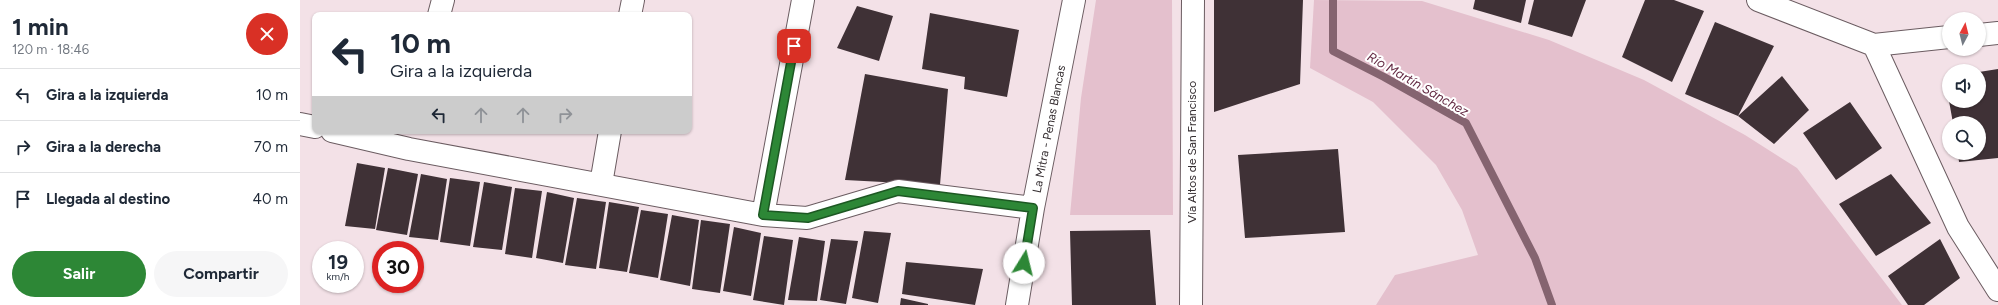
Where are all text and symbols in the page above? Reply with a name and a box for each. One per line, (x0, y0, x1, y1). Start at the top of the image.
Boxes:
text: 1 min (12, 12, 69, 41)
north arrow (1942, 12, 1986, 56)
map controls (1942, 12, 1986, 160)
button: close (246, 13, 288, 55)
text: 10 m (390, 26, 451, 60)
icon: left (324, 28, 376, 80)
pin (777, 29, 811, 63)
icon: arrive (783, 35, 805, 57)
text: 120 m · 18:46 (12, 42, 89, 57)
water label: Río Martín Sánchez (1365, 49, 1472, 119)
text: Gira a la izquierda (390, 60, 532, 82)
street label: La Mitra - Penas Blancas (1030, 64, 1068, 194)
button: sound (1942, 64, 1986, 108)
street label: Vía Altos de San Francisco (1185, 81, 1199, 223)
icon: left (12, 84, 34, 106)
text: Gira a la izquierda (46, 86, 168, 104)
text: 10 m (256, 86, 288, 104)
icon: left (428, 104, 450, 126)
icon: ahead (470, 104, 492, 126)
icon: ahead (512, 104, 534, 126)
icon: right (554, 104, 576, 126)
button: search (1942, 116, 1986, 160)
icon: right (12, 136, 34, 158)
text: Gira a la derecha (46, 138, 161, 156)
text: 70 m (254, 138, 288, 156)
icon: arrive (12, 188, 34, 210)
text: Llegada al destino (46, 190, 170, 208)
text: 40 m (253, 190, 288, 208)
speed limit sign: 30 (372, 241, 424, 293)
position arrow (1003, 242, 1045, 284)
text: 19 (328, 250, 348, 274)
button: Salir (12, 251, 146, 297)
button: Compartir (154, 251, 288, 297)
text: km/h (327, 270, 349, 283)

